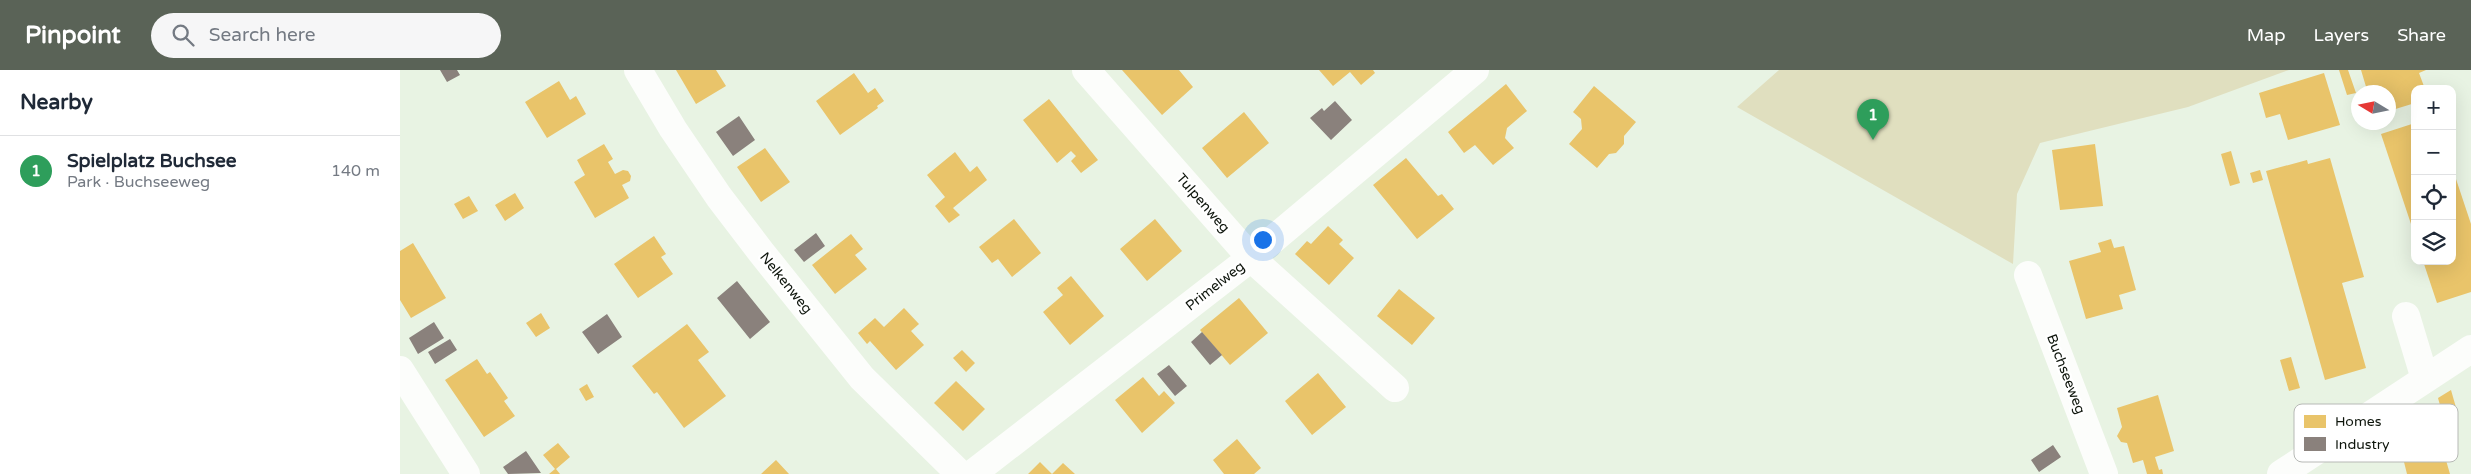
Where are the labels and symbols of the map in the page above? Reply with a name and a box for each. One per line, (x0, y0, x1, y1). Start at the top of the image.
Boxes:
north arrow (2351, 85, 2396, 130)
pin: 1 (1857, 99, 1889, 140)
street label: Tulpenweg (1173, 170, 1233, 236)
your location (1250, 227, 1276, 253)
street label: Nelkenweg (756, 249, 816, 317)
street label: Primelweg (1182, 258, 1248, 314)
street label: Buchseeweg (2043, 332, 2089, 416)
legend (2294, 404, 2458, 462)
text: Homes (2335, 413, 2382, 430)
text: Industry (2335, 436, 2390, 453)

